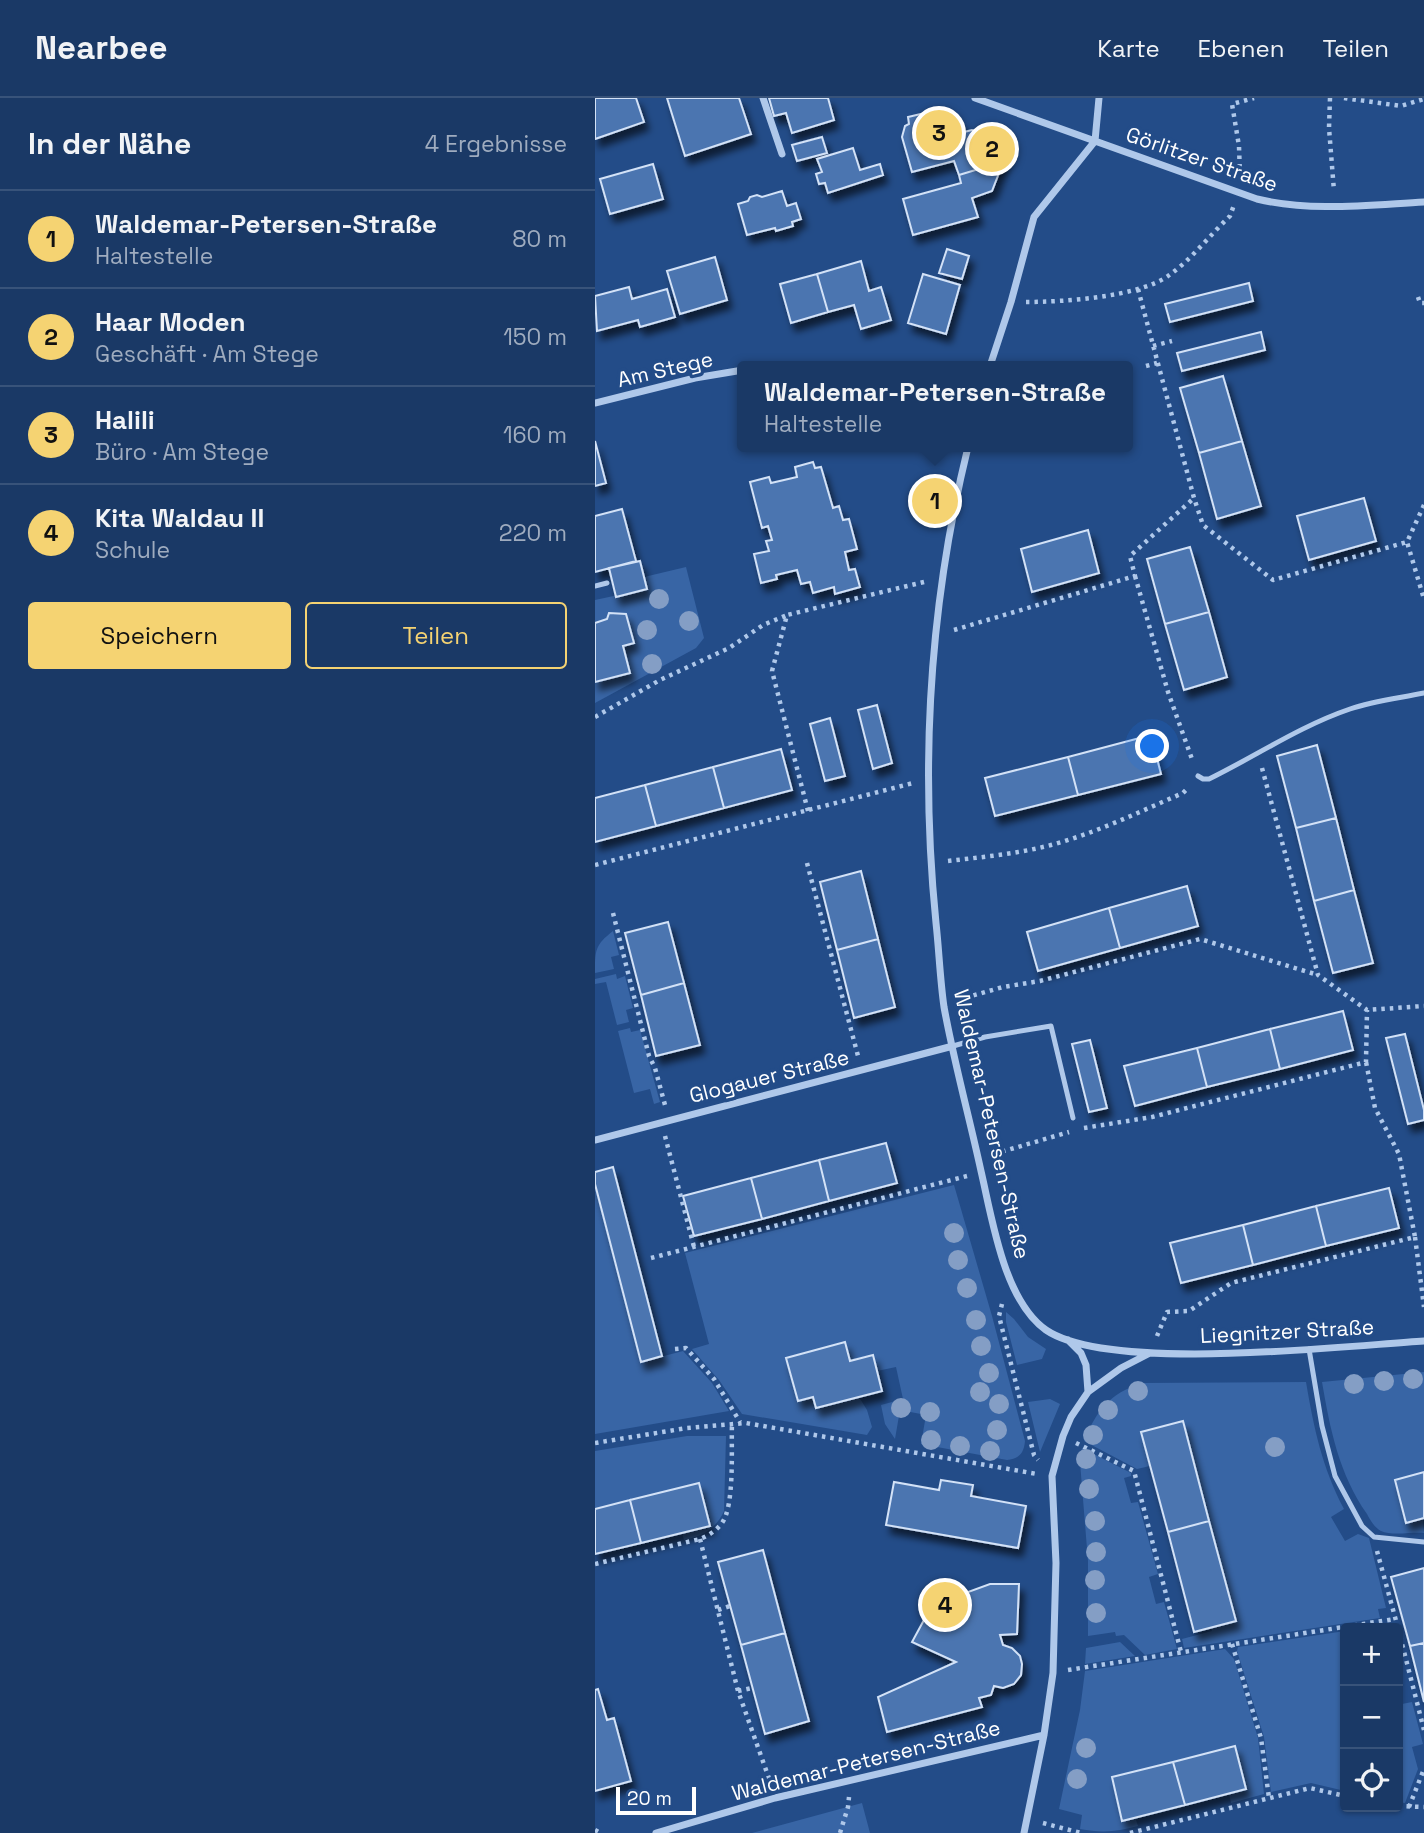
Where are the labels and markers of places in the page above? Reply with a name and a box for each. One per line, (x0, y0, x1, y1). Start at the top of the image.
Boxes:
pin: 3 (916, 107, 962, 159)
pin: 2 (969, 123, 1015, 175)
pin: 1 (912, 475, 958, 527)
pin: 4 (922, 1579, 968, 1631)

